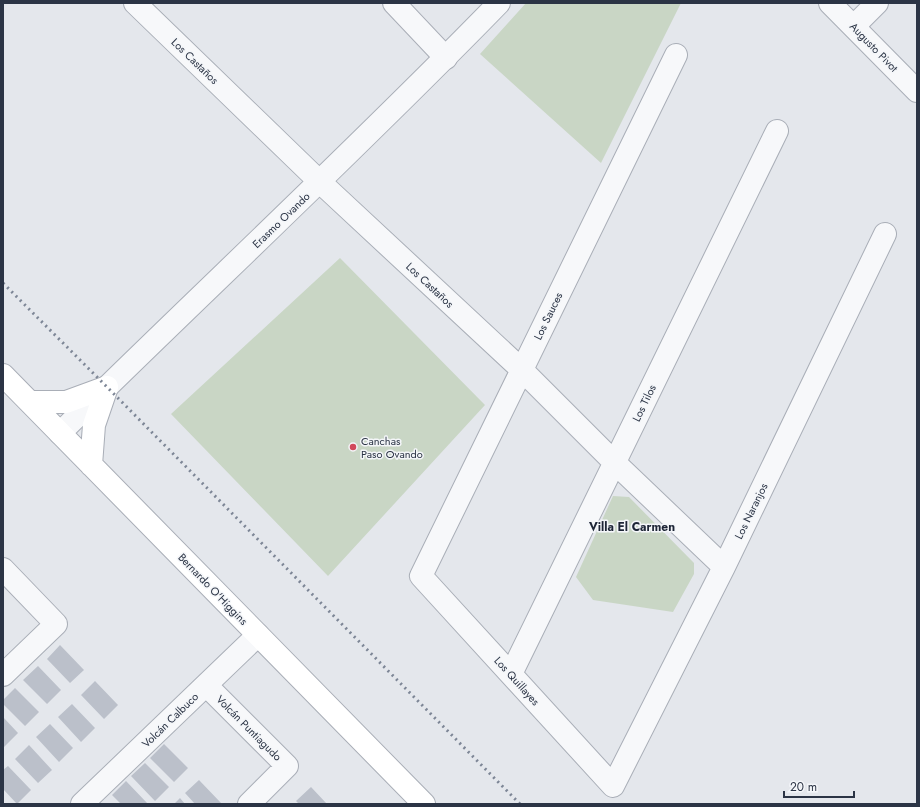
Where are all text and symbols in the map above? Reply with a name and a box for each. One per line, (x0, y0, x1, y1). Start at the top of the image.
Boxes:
street label: Augusto Pivot (846, 19, 902, 76)
street label: Los Castaños (168, 34, 223, 88)
street label: Erasmo Ovando (249, 188, 313, 252)
street label: Los Castaños (403, 259, 458, 312)
street label: Los Sauces (530, 289, 567, 342)
street label: Los Tilos (628, 381, 660, 424)
place label: Canchas Paso Ovando (361, 433, 423, 462)
marker: Canchas Paso Ovando (348, 442, 358, 452)
street label: Los Naranjos (731, 480, 772, 542)
district label: Villa El Carmen (588, 518, 675, 536)
street label: Bernardo O'Higgins (175, 550, 252, 629)
street label: Los Quillayes (491, 653, 544, 709)
street label: Volcán Calbuco (138, 689, 202, 751)
street label: Volcán Puntiagudo (213, 692, 285, 764)
scale bar (784, 773, 854, 799)
text: 20 m (790, 778, 817, 796)

